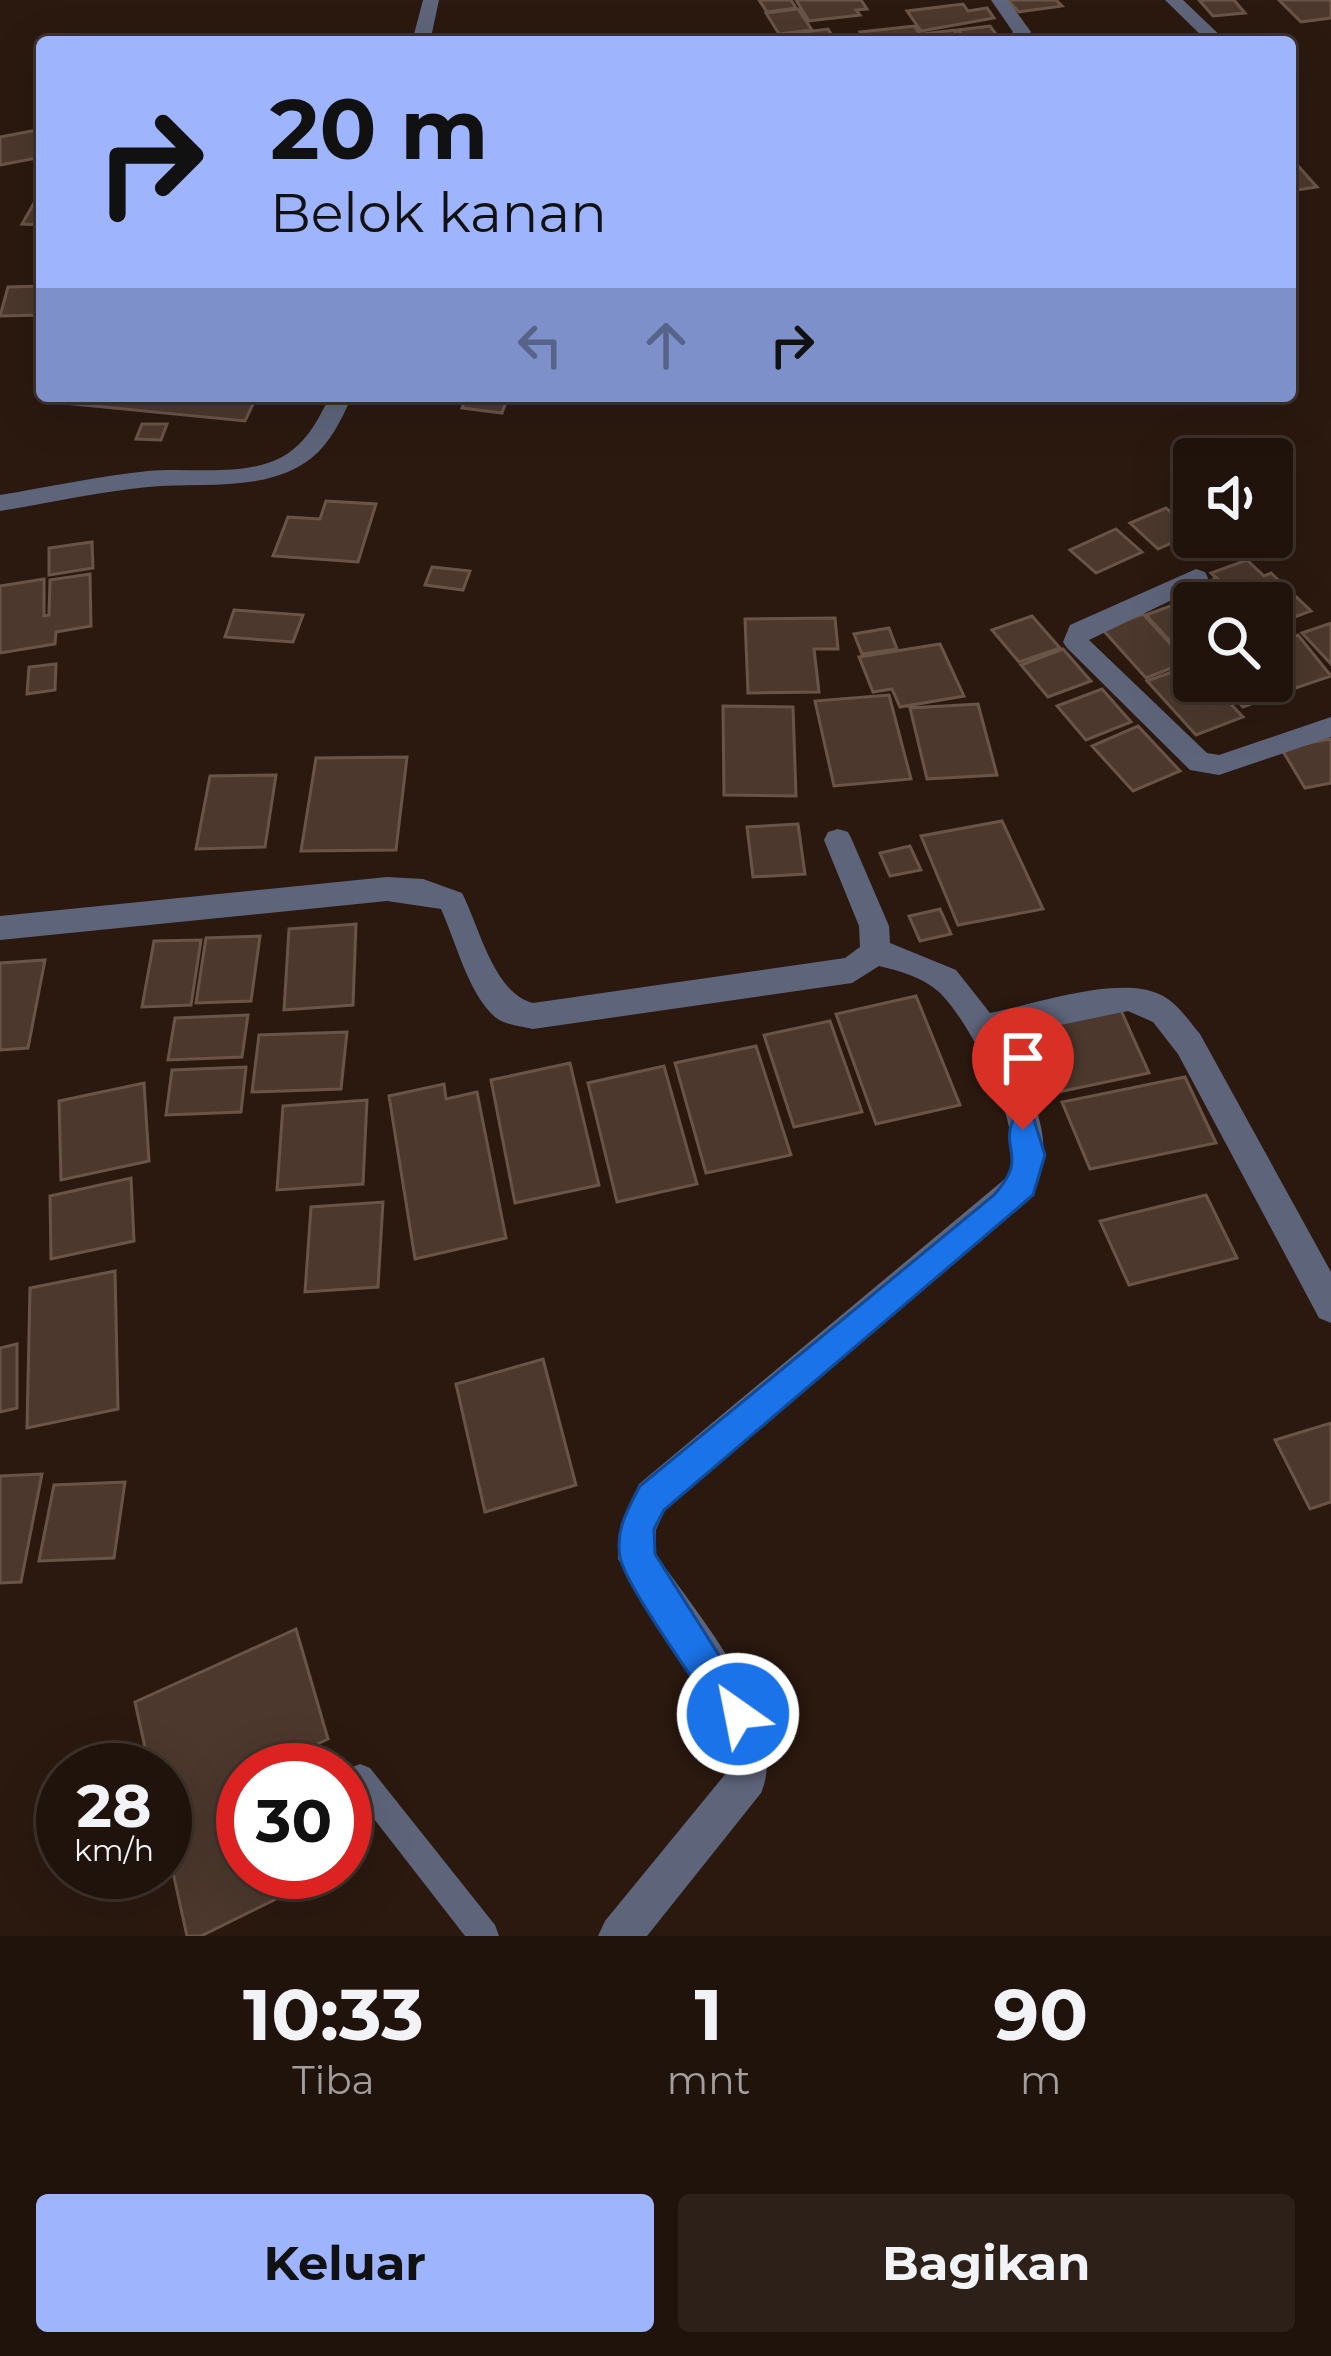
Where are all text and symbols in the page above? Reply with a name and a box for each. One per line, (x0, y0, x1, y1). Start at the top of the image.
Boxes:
text: 20 m (270, 78, 488, 180)
icon: right (72, 84, 228, 240)
text: Belok kanan (270, 180, 607, 246)
icon: left (507, 312, 573, 378)
icon: ahead (633, 312, 699, 378)
icon: right (759, 312, 825, 378)
map controls (1173, 438, 1293, 702)
button: sound (1173, 438, 1293, 558)
button: search (1173, 582, 1293, 702)
pin (972, 1007, 1074, 1130)
icon: arrive (990, 1025, 1056, 1091)
position arrow (675, 1651, 801, 1777)
speed limit sign: 30 (216, 1743, 372, 1899)
text: 28 (77, 1769, 152, 1842)
text: km/h (74, 1832, 154, 1869)
text: 10:33 (243, 1970, 424, 2058)
text: 1 (694, 1970, 723, 2058)
text: 90 (993, 1970, 1088, 2058)
text: Tiba (292, 2056, 374, 2104)
text: mnt (667, 2056, 750, 2104)
text: m (1020, 2056, 1061, 2104)
button: Keluar (36, 2194, 654, 2332)
button: Bagikan (678, 2194, 1295, 2332)

